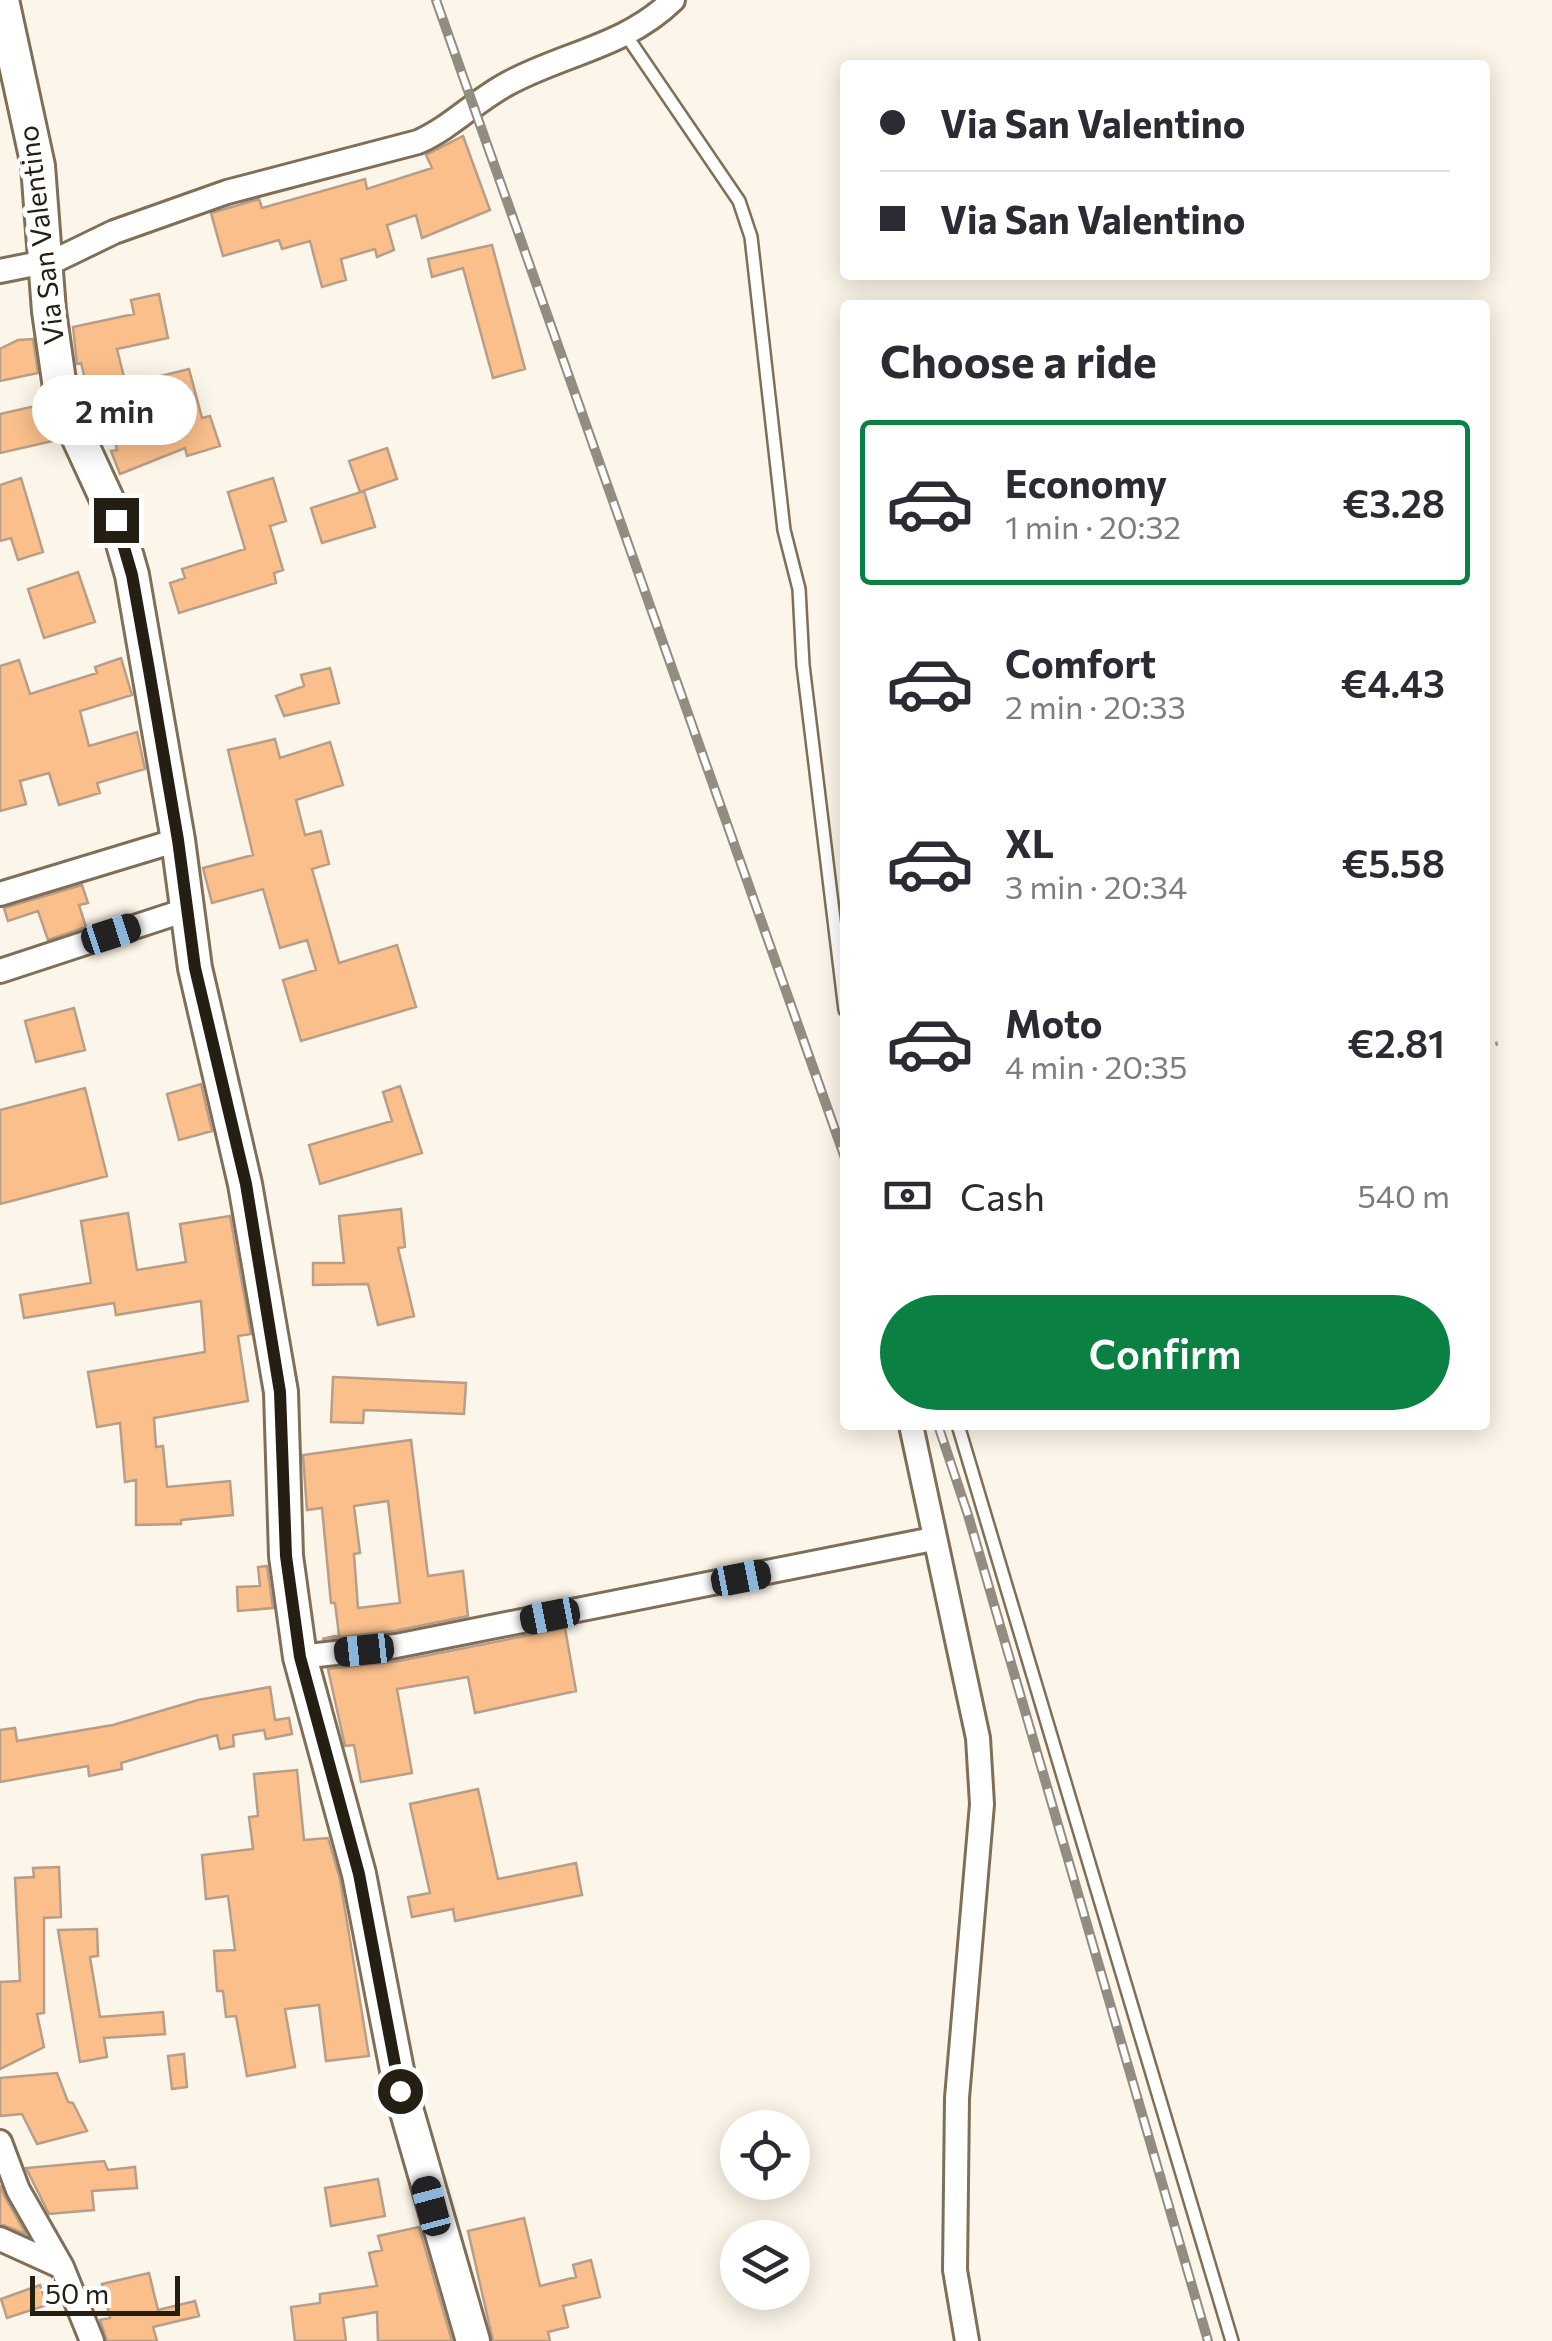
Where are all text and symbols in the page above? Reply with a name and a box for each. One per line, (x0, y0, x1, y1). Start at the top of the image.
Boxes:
text: Via San Valentino (940, 99, 1245, 146)
street label: Via San Valentino (10, 124, 70, 347)
text: Via San Valentino (940, 195, 1245, 242)
text: Choose a ride (880, 332, 1157, 387)
callout: 2 min (34, 375, 198, 445)
text: 2 min (75, 390, 154, 430)
icon: car (885, 458, 975, 548)
text: Economy (1005, 459, 1167, 506)
text: €3.28 (1343, 479, 1445, 526)
route end (94, 498, 139, 543)
text: 1 min · 20:32 (1005, 506, 1181, 546)
icon: car (885, 638, 975, 728)
text: Comfort (1005, 639, 1156, 686)
text: €4.43 (1341, 659, 1445, 706)
text: 2 min · 20:33 (1005, 686, 1186, 726)
icon: car (885, 818, 975, 908)
text: XL (1005, 819, 1054, 866)
text: €5.58 (1342, 839, 1445, 886)
text: 3 min · 20:34 (1005, 866, 1187, 906)
car (78, 910, 144, 958)
icon: car (885, 998, 975, 1088)
text: Moto (1005, 999, 1103, 1046)
text: €2.81 (1347, 1019, 1445, 1066)
text: 4 min · 20:35 (1005, 1046, 1187, 1086)
icon: cash (880, 1168, 935, 1223)
text: Cash (960, 1172, 1045, 1219)
text: 540 m (1357, 1175, 1450, 1215)
button: Confirm (880, 1295, 1450, 1410)
car (709, 1558, 773, 1598)
car (518, 1596, 582, 1636)
car (333, 1632, 395, 1668)
route start (378, 2069, 423, 2114)
map controls (720, 2110, 810, 2310)
button: locate (720, 2110, 810, 2200)
car (409, 2173, 453, 2239)
button: layers (720, 2220, 810, 2310)
scale bar (30, 2271, 180, 2316)
text: 50 m (45, 2276, 109, 2310)

